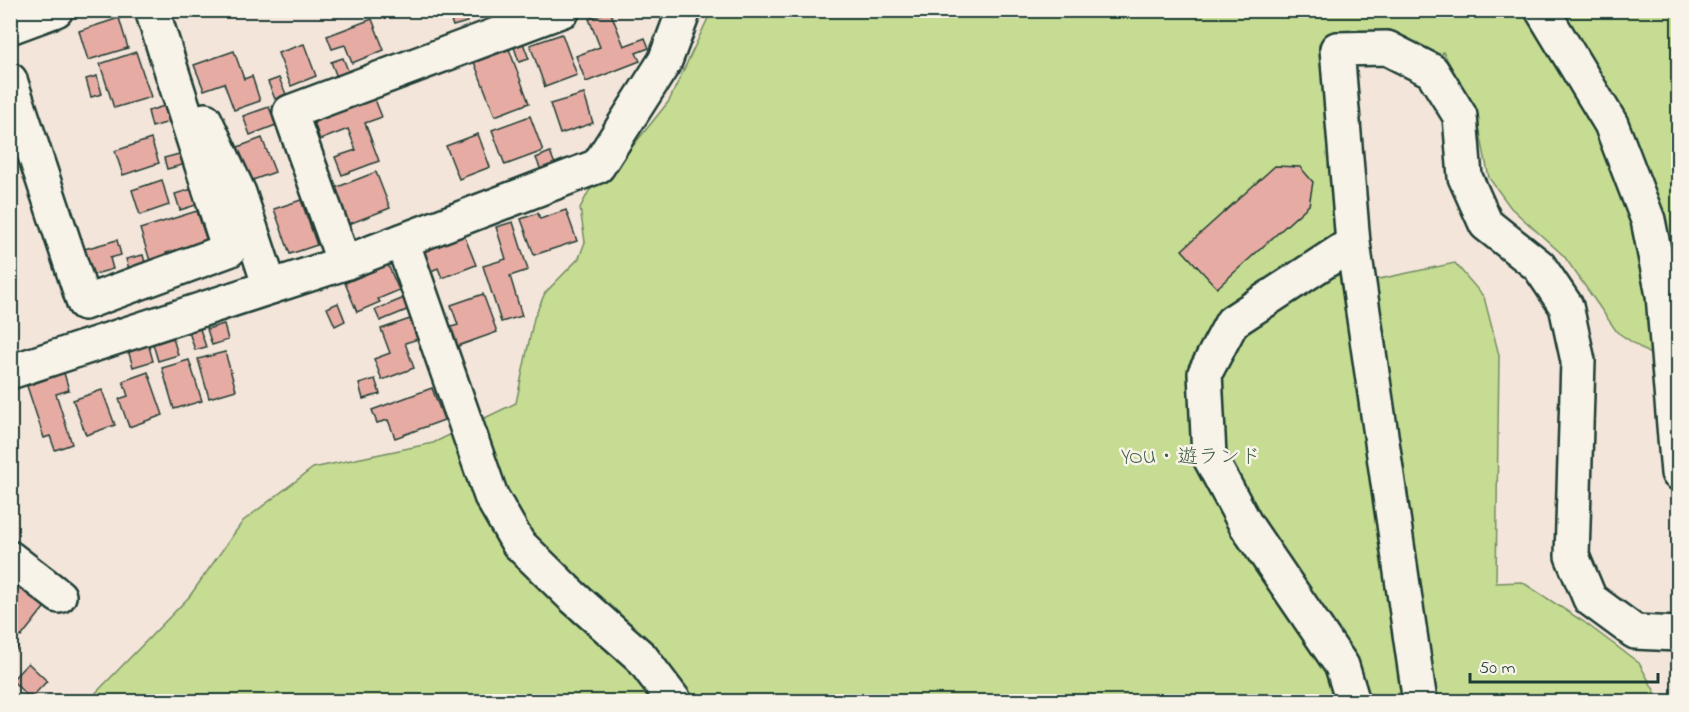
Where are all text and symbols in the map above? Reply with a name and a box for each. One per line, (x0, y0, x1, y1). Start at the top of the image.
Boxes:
park label: YOU・遊ランド (1121, 443, 1261, 473)
scale bar (1470, 646, 1658, 684)
text: 50 m (1479, 656, 1516, 682)

